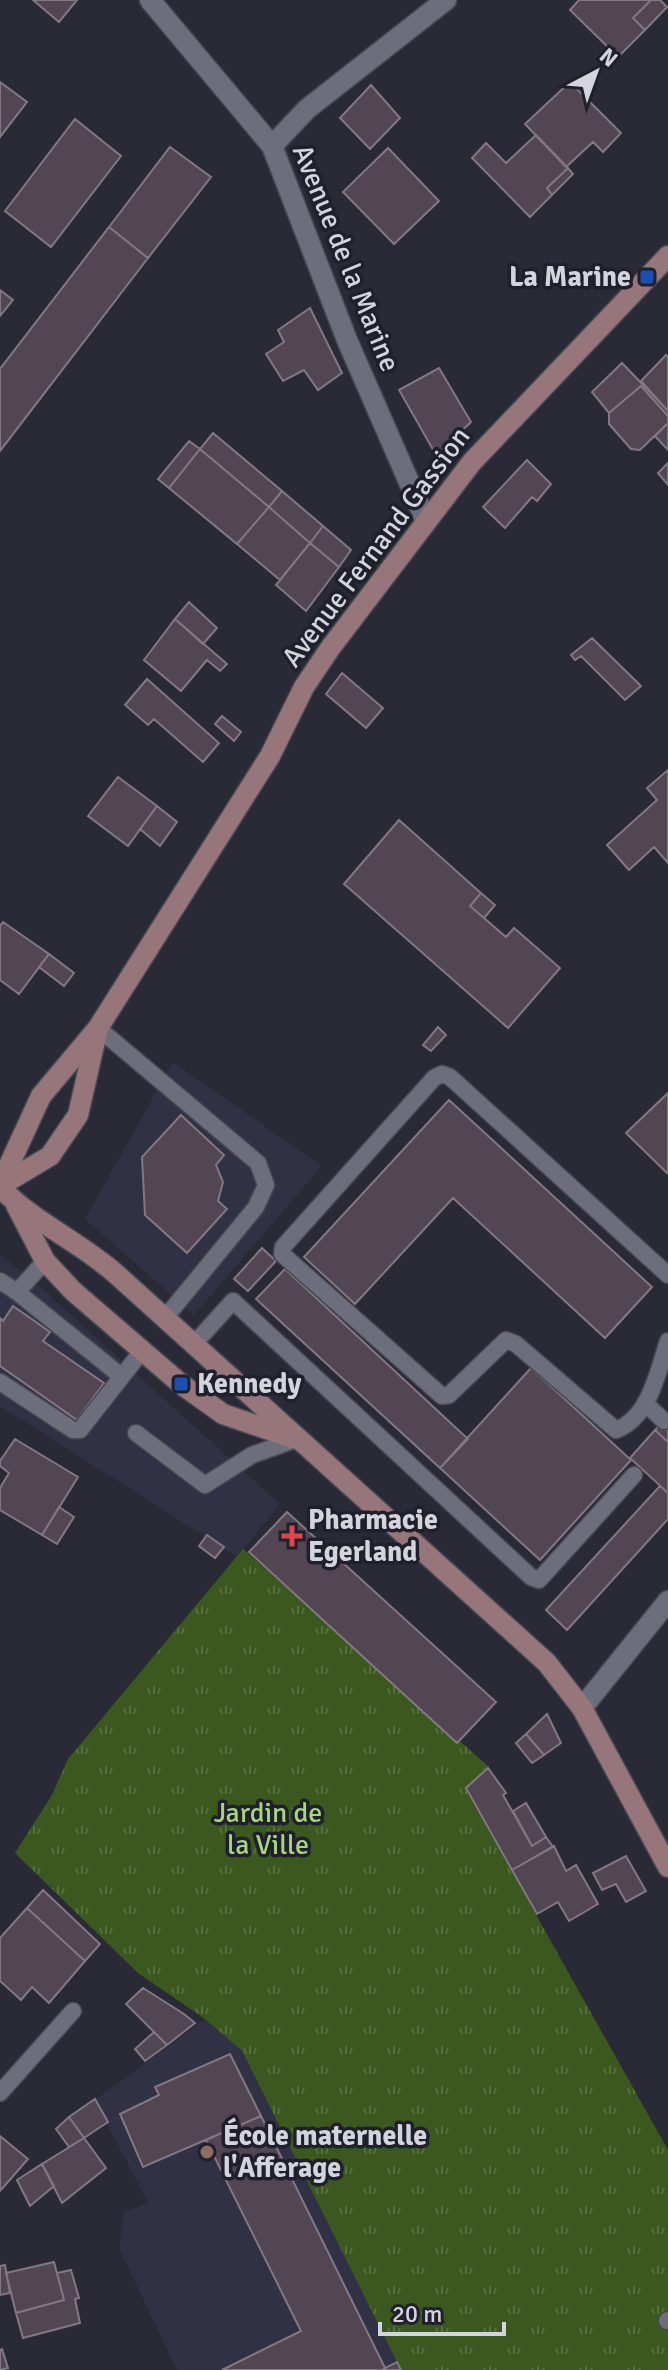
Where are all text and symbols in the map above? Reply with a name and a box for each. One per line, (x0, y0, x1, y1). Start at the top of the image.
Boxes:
north arrow (556, 32, 636, 112)
text: N (594, 42, 623, 72)
street label: Avenue de la Marine (285, 140, 407, 376)
place label: La Marine (509, 260, 631, 294)
marker: La Marine (638, 268, 656, 286)
street label: Avenue Fernand Gassion (275, 420, 477, 674)
place label: Kennedy (197, 1367, 302, 1401)
marker: Kennedy (172, 1375, 190, 1393)
place label: Pharmacie Egerland (308, 1503, 438, 1569)
marker: Pharmacie Egerland (283, 1527, 301, 1545)
park label: Jardin de la Ville (214, 1796, 322, 1862)
place label: École maternelle l'Afferage (223, 2117, 427, 2185)
marker: École maternelle l'Afferage (198, 2143, 216, 2161)
scale bar (380, 2286, 504, 2336)
text: 20 m (392, 2299, 442, 2329)

